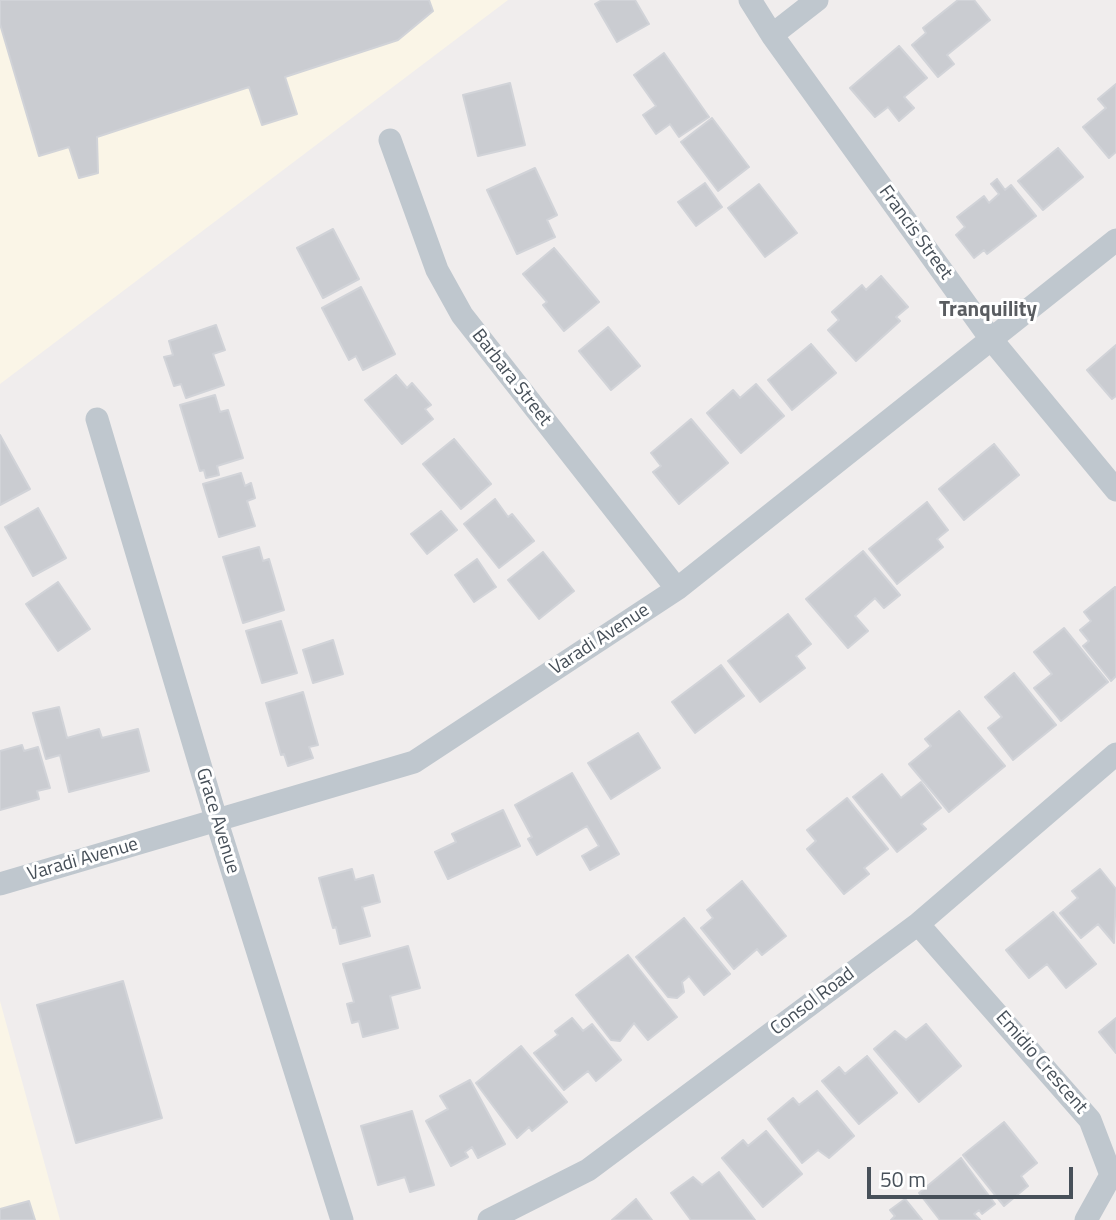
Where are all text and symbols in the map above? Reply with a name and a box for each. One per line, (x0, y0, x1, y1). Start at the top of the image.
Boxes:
street label: Francis Street (873, 182, 957, 284)
district label: Tranquility (939, 298, 1037, 324)
street label: Barbara Street (466, 325, 556, 431)
street label: Varadi Avenue (546, 599, 654, 681)
street label: Grace Avenue (190, 765, 244, 877)
street label: Varadi Avenue (25, 833, 141, 887)
street label: Consol Road (767, 963, 859, 1041)
street label: Emidio Crescent (990, 1007, 1092, 1119)
scale bar (871, 1154, 1078, 1198)
text: 50 m (880, 1163, 926, 1195)

